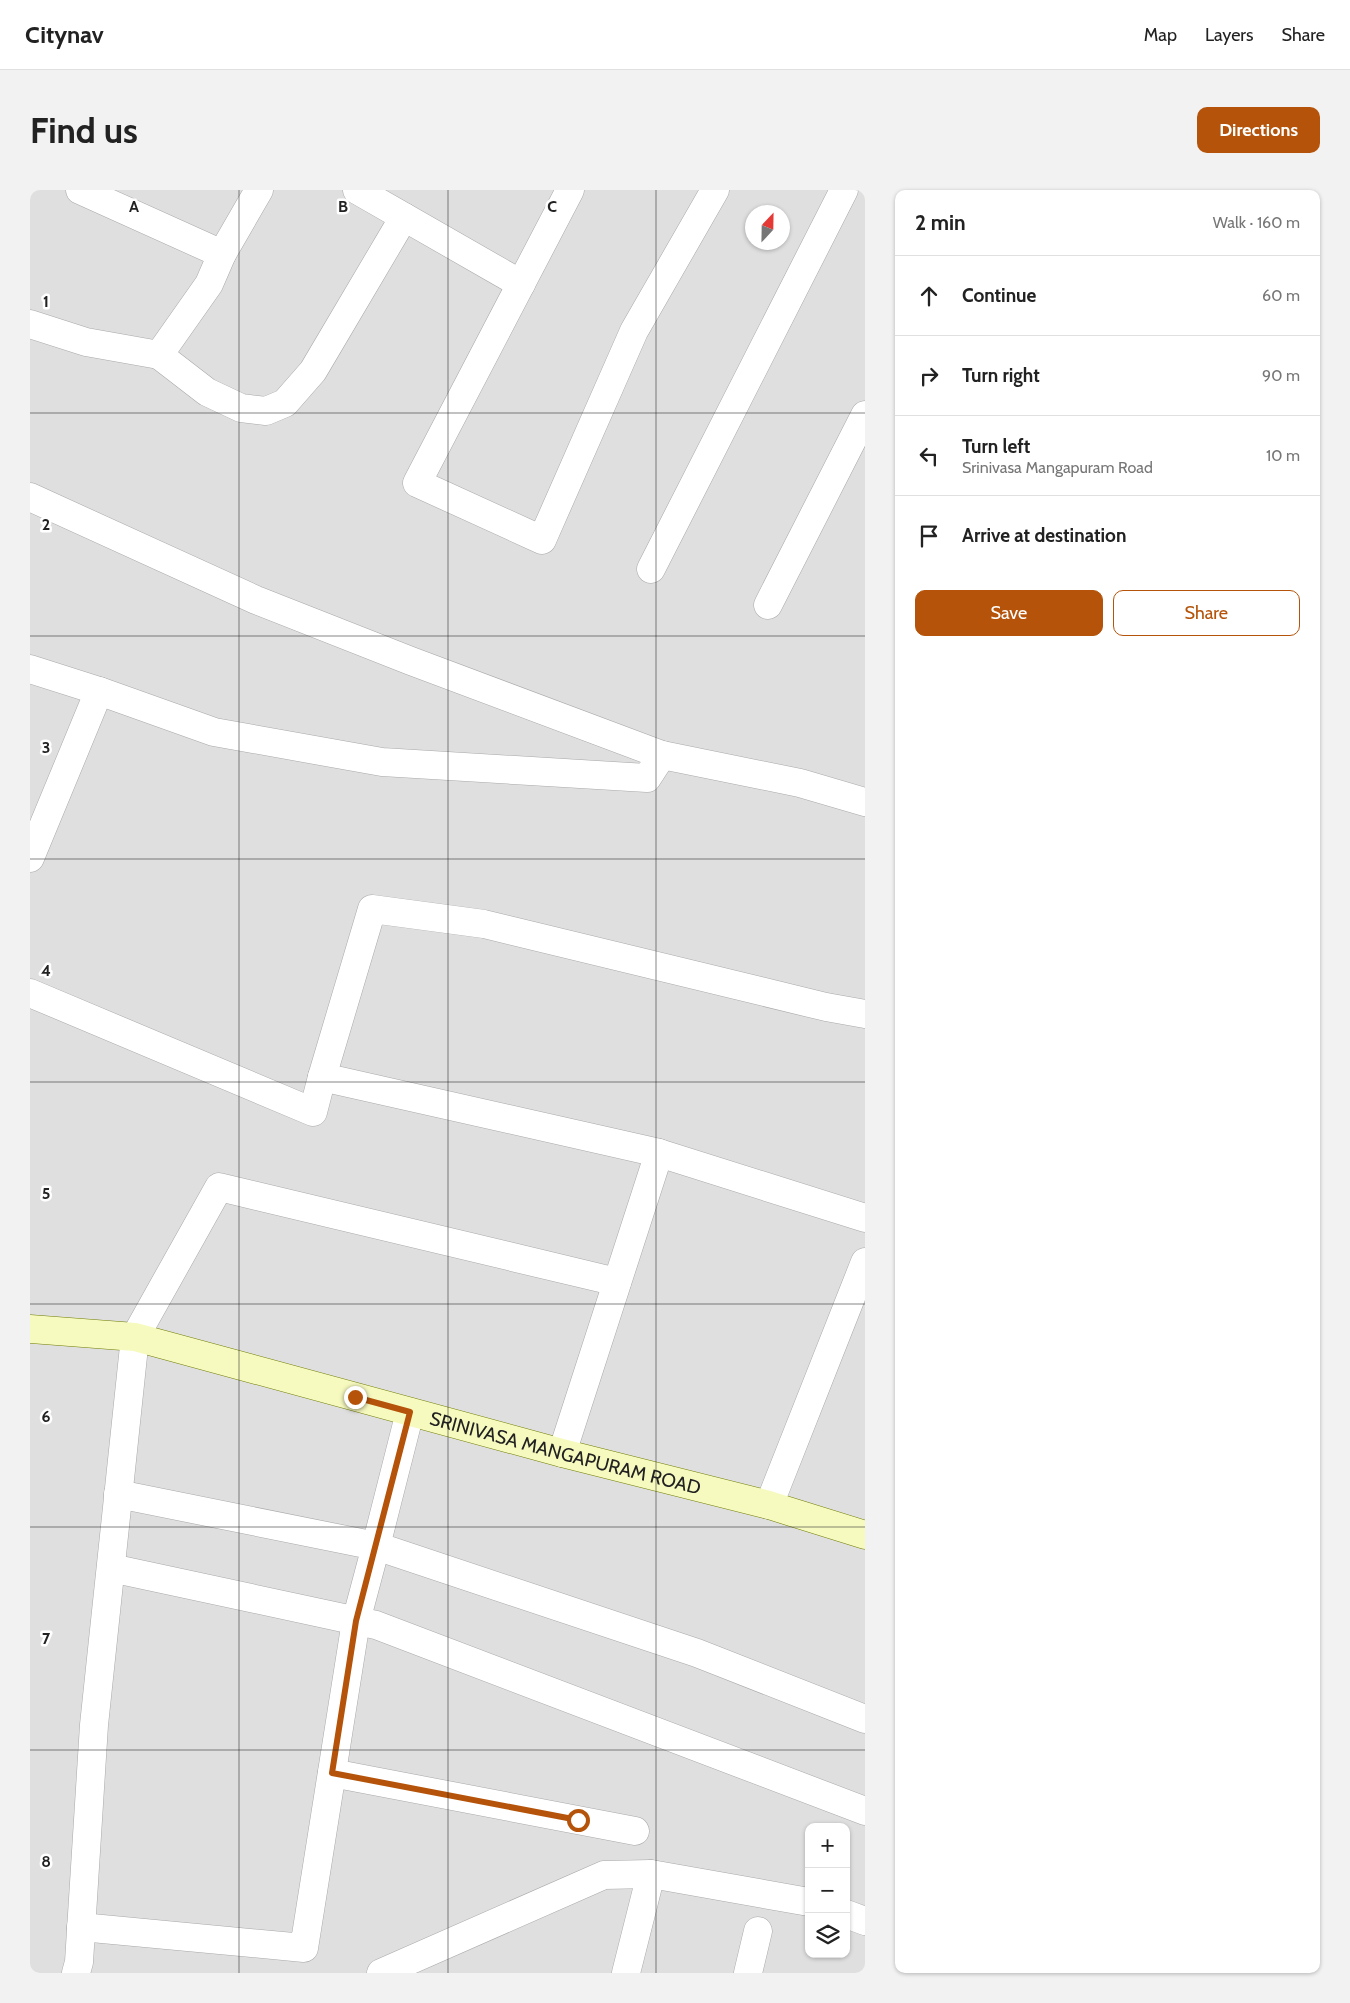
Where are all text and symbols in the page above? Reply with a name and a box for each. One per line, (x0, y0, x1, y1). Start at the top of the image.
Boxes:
text: Citynav (25, 20, 104, 49)
text: Map (1144, 24, 1177, 46)
text: Layers (1205, 24, 1254, 46)
text: Share (1282, 24, 1325, 46)
button: Directions (1197, 107, 1320, 153)
text: Find us (30, 109, 138, 152)
text: A (129, 197, 139, 216)
text: B (338, 197, 348, 216)
text: C (547, 197, 557, 216)
north arrow (745, 205, 790, 250)
text: 2 min (915, 210, 966, 235)
text: Walk · 160 m (1213, 213, 1300, 232)
icon: ahead (915, 282, 943, 310)
text: Continue (962, 284, 1036, 307)
text: 60 m (1262, 286, 1300, 305)
text: 1 (43, 292, 49, 311)
icon: right (915, 362, 943, 390)
text: Turn right (962, 364, 1040, 387)
text: 90 m (1262, 366, 1300, 385)
text: Turn left (962, 435, 1030, 458)
icon: left (915, 442, 943, 470)
text: 10 m (1266, 446, 1300, 465)
text: Srinivasa Mangapuram Road (962, 458, 1153, 477)
text: 2 (42, 515, 50, 534)
icon: arrive (915, 522, 943, 550)
text: Arrive at destination (962, 524, 1126, 547)
button: Save (915, 590, 1103, 636)
button: Share (1113, 590, 1300, 636)
text: 3 (42, 738, 50, 757)
text: 4 (41, 961, 51, 980)
text: 5 (42, 1184, 50, 1203)
route end (344, 1386, 367, 1409)
text: 6 (42, 1407, 51, 1426)
street label: SRINIVASA MANGAPURAM ROAD (427, 1407, 703, 1499)
text: 7 (42, 1629, 51, 1648)
route start (567, 1809, 590, 1832)
map controls (805, 1823, 850, 1958)
button: + (805, 1823, 850, 1868)
text: 8 (41, 1852, 51, 1871)
button: − (805, 1868, 850, 1913)
button: layers (805, 1913, 850, 1958)

